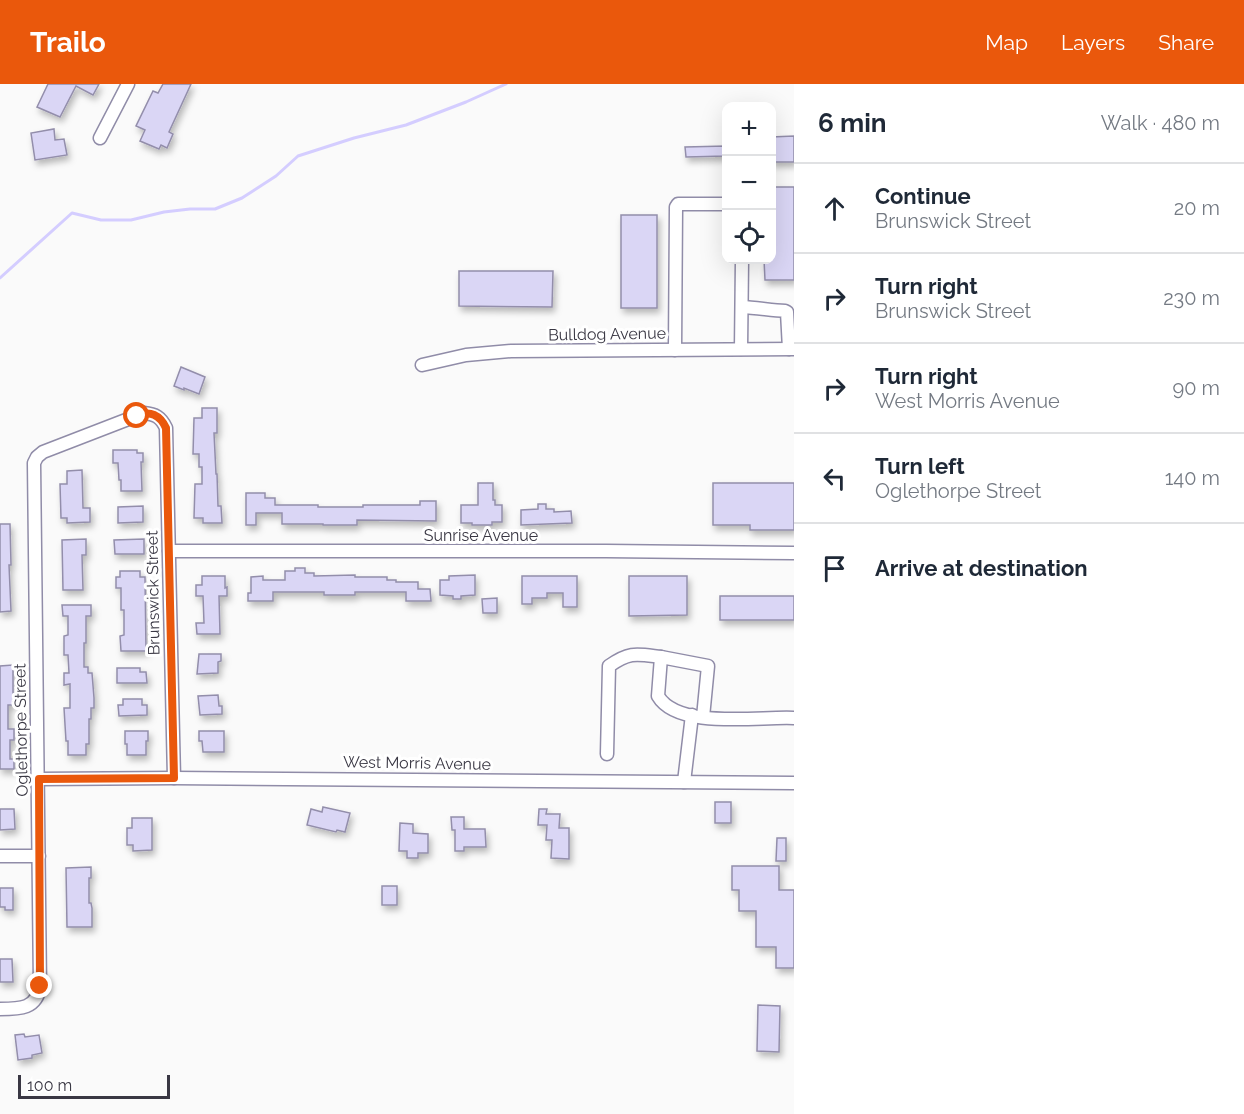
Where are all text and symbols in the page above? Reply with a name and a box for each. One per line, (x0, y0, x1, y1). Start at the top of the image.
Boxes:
text: Trailo (30, 26, 106, 59)
text: Map (985, 30, 1028, 55)
text: Layers (1061, 30, 1125, 55)
text: Share (1158, 30, 1214, 55)
map controls (722, 102, 776, 264)
button: + (722, 102, 776, 156)
text: 6 min (818, 108, 887, 138)
text: Walk · 480 m (1101, 111, 1220, 135)
button: − (722, 156, 776, 210)
text: Continue (875, 183, 971, 209)
icon: ahead (818, 192, 851, 225)
text: 20 m (1174, 196, 1220, 220)
text: Brunswick Street (875, 209, 1031, 233)
button: locate (722, 210, 776, 264)
text: Turn right (875, 273, 978, 299)
icon: right (818, 282, 851, 315)
text: 230 m (1163, 286, 1220, 310)
text: Brunswick Street (875, 299, 1031, 323)
street label: Bulldog Avenue (548, 323, 666, 345)
text: Turn right (875, 363, 978, 389)
icon: right (818, 372, 851, 405)
text: 90 m (1173, 376, 1220, 400)
text: West Morris Avenue (875, 389, 1060, 413)
route start (123, 402, 149, 428)
text: Turn left (875, 453, 965, 479)
icon: left (818, 462, 851, 495)
text: 140 m (1165, 466, 1220, 490)
text: Oglethorpe Street (875, 479, 1041, 503)
street label: Sunrise Avenue (424, 526, 538, 545)
street label: Brunswick Street (142, 530, 164, 656)
icon: arrive (818, 552, 851, 585)
text: Arrive at destination (875, 555, 1088, 581)
street label: Oglethorpe Street (10, 663, 32, 797)
street label: West Morris Avenue (343, 752, 491, 774)
route end (26, 972, 52, 998)
scale bar (18, 1072, 170, 1100)
text: 100 m (27, 1076, 72, 1095)

